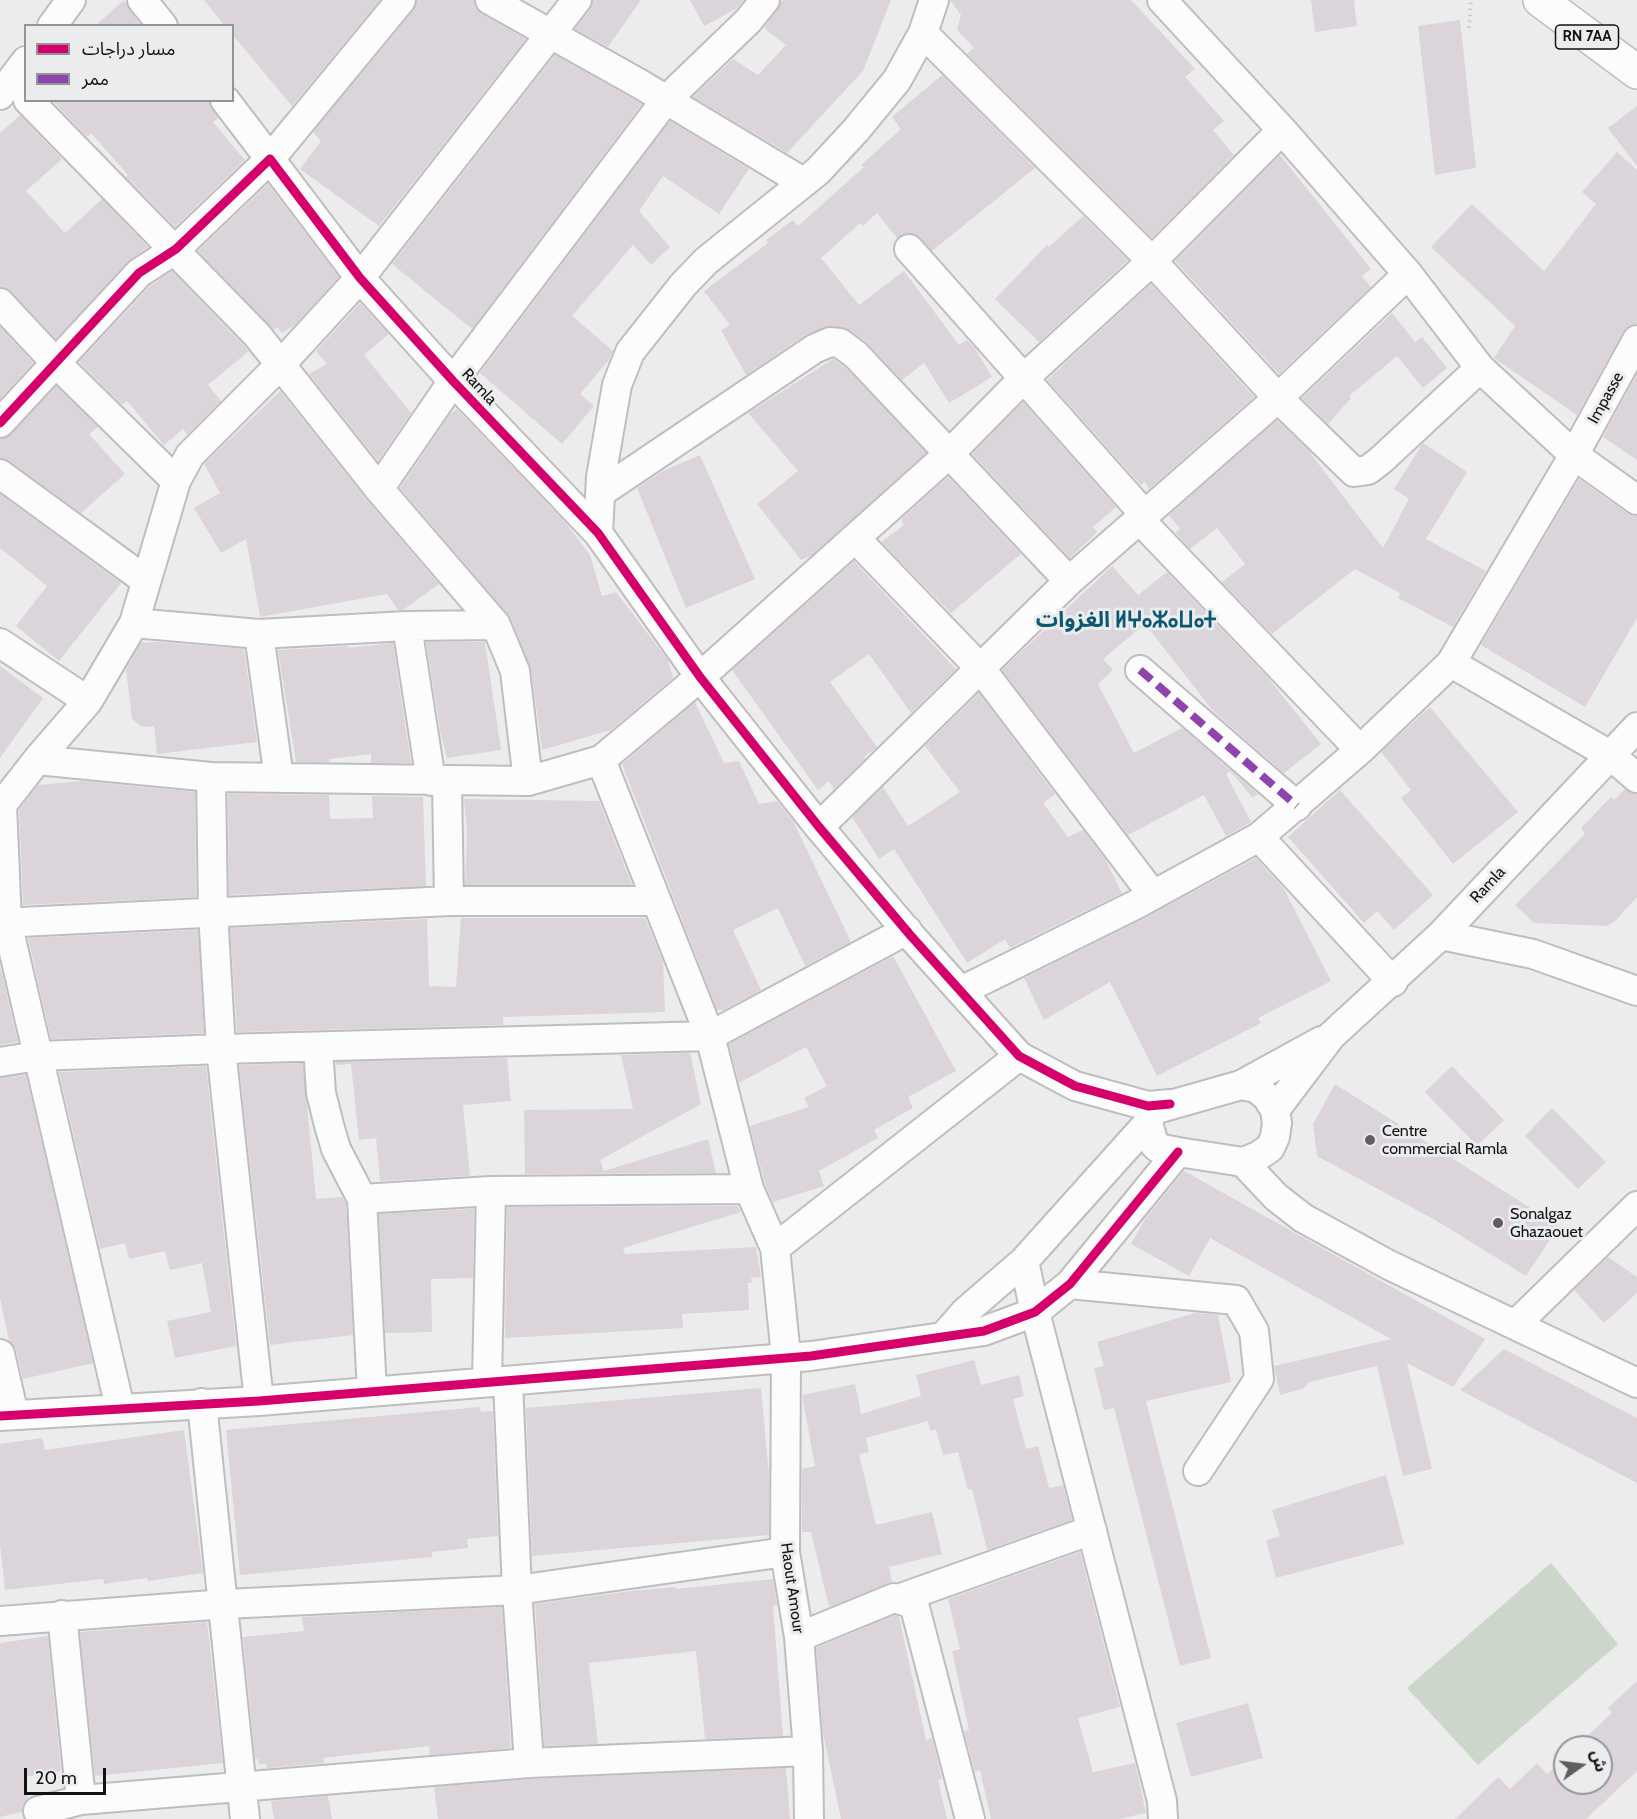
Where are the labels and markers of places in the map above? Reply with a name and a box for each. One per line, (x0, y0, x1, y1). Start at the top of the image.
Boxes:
place label: Centre commercial Ramla (1382, 1121, 1508, 1159)
marker: Centre commercial Ramla (1363, 1133, 1377, 1147)
place label: Sonalgaz Ghazaouet (1510, 1204, 1583, 1242)
marker: Sonalgaz Ghazaouet (1491, 1216, 1505, 1230)

